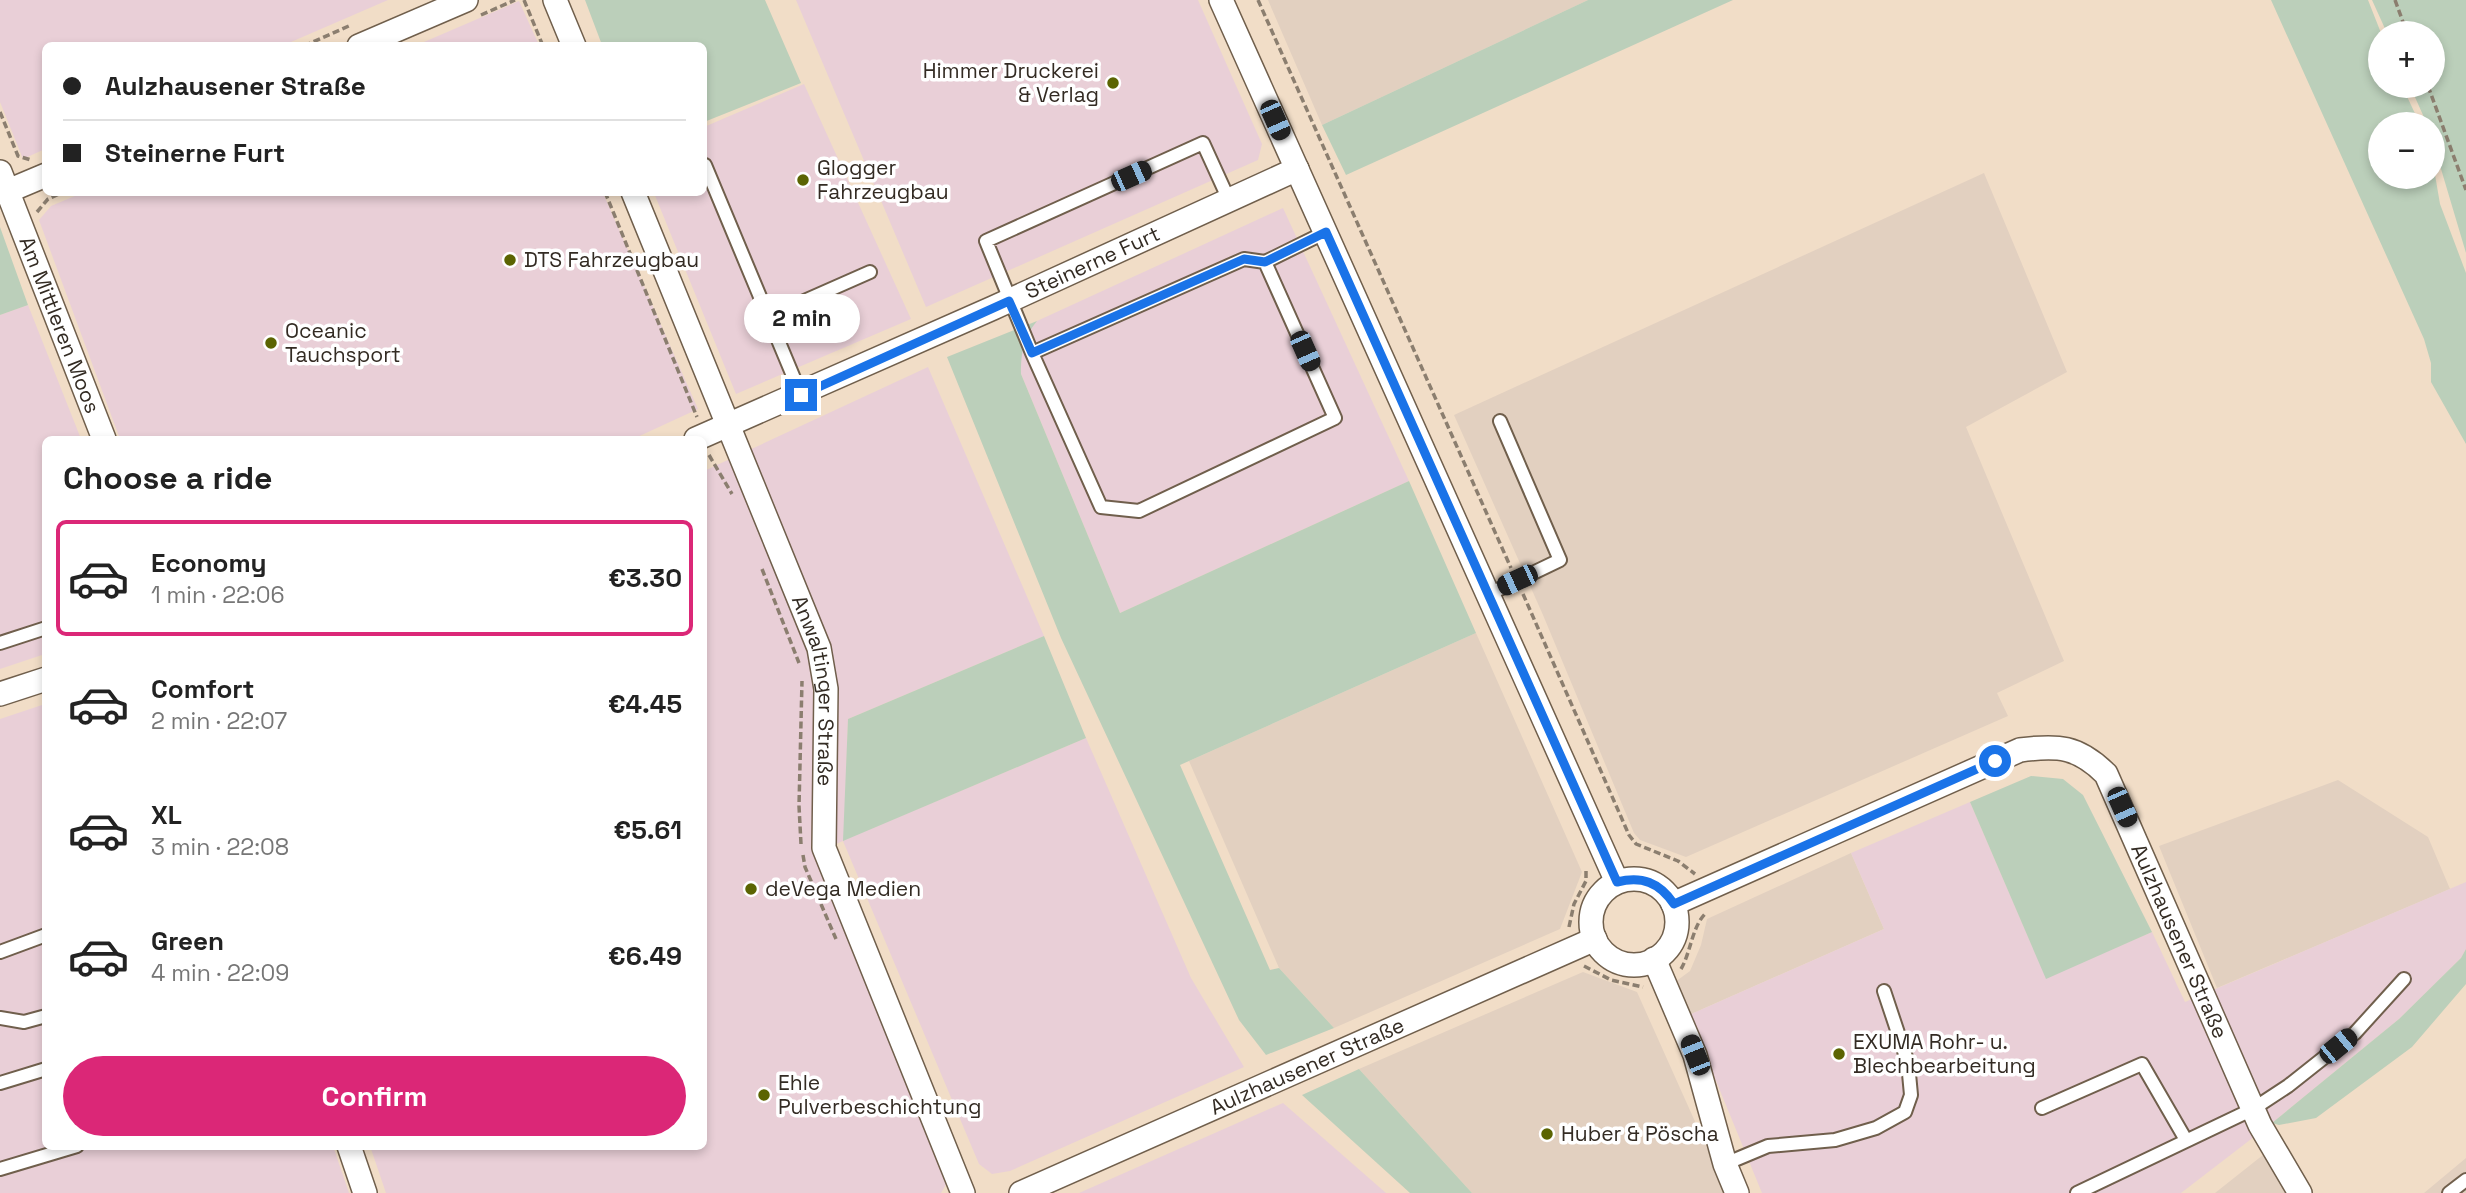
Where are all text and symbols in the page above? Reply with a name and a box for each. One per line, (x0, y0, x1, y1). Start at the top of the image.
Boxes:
map controls (2368, 21, 2445, 189)
button: + (2368, 21, 2445, 98)
place label: Himmer Druckerei & Verlag (923, 57, 1099, 108)
text: Aulzhausener Straße (105, 69, 366, 103)
marker: Himmer Druckerei & Verlag (1105, 75, 1121, 91)
car (1257, 97, 1294, 143)
button: − (2368, 112, 2445, 189)
text: Steinerne Furt (105, 136, 285, 170)
place label: Glogger Fahrzeugbau (817, 154, 949, 205)
car (1108, 158, 1155, 194)
marker: Glogger Fahrzeugbau (795, 172, 811, 188)
street label: Steinerne Furt (1020, 220, 1164, 305)
street label: Am Mittleren Moos (13, 232, 107, 417)
place label: DTS Fahrzeugbau (524, 246, 699, 273)
marker: DTS Fahrzeugbau (502, 252, 518, 268)
callout: 2 min (743, 294, 859, 342)
text: 2 min (772, 303, 832, 333)
place label: Oceanic Tauchsport (285, 317, 401, 368)
car (1287, 328, 1324, 374)
marker: Oceanic Tauchsport (263, 335, 279, 351)
route end (785, 379, 817, 411)
text: Choose a ride (63, 458, 273, 498)
text: Economy (151, 546, 267, 580)
icon: car (67, 547, 130, 610)
text: €3.30 (608, 561, 682, 595)
car (1494, 562, 1541, 598)
text: 1 min · 22:06 (151, 580, 285, 610)
street label: Anwaltinger Straße (786, 591, 840, 786)
text: Comfort (151, 672, 254, 706)
icon: car (67, 673, 130, 736)
text: €4.45 (608, 687, 682, 721)
text: 2 min · 22:07 (151, 706, 287, 736)
route start (1979, 745, 2011, 777)
car (2104, 784, 2141, 830)
text: XL (151, 798, 182, 832)
icon: car (67, 799, 130, 862)
text: €5.61 (614, 813, 682, 847)
text: 3 min · 22:08 (151, 832, 289, 862)
street label: Aulzhausener Straße (2125, 840, 2234, 1042)
place label: deVega Medien (765, 875, 921, 902)
marker: deVega Medien (743, 881, 759, 897)
text: Green (151, 924, 224, 958)
icon: car (67, 925, 130, 988)
text: €6.49 (608, 939, 682, 973)
text: 4 min · 22:09 (151, 958, 289, 988)
street label: Aulzhausener Straße (1206, 1011, 1408, 1121)
car (2316, 1025, 2361, 1067)
place label: EXUMA Rohr- u. Blechbearbeitung (1853, 1028, 2036, 1079)
car (1678, 1032, 1713, 1078)
marker: EXUMA Rohr- u. Blechbearbeitung (1831, 1046, 1847, 1062)
button: Confirm (63, 1056, 686, 1136)
place label: Ehle Pulverbeschichtung (778, 1069, 981, 1120)
marker: Ehle Pulverbeschichtung (756, 1087, 772, 1103)
place label: Huber & Pöscha (1561, 1120, 1719, 1147)
marker: Huber & Pöscha (1539, 1126, 1555, 1142)

